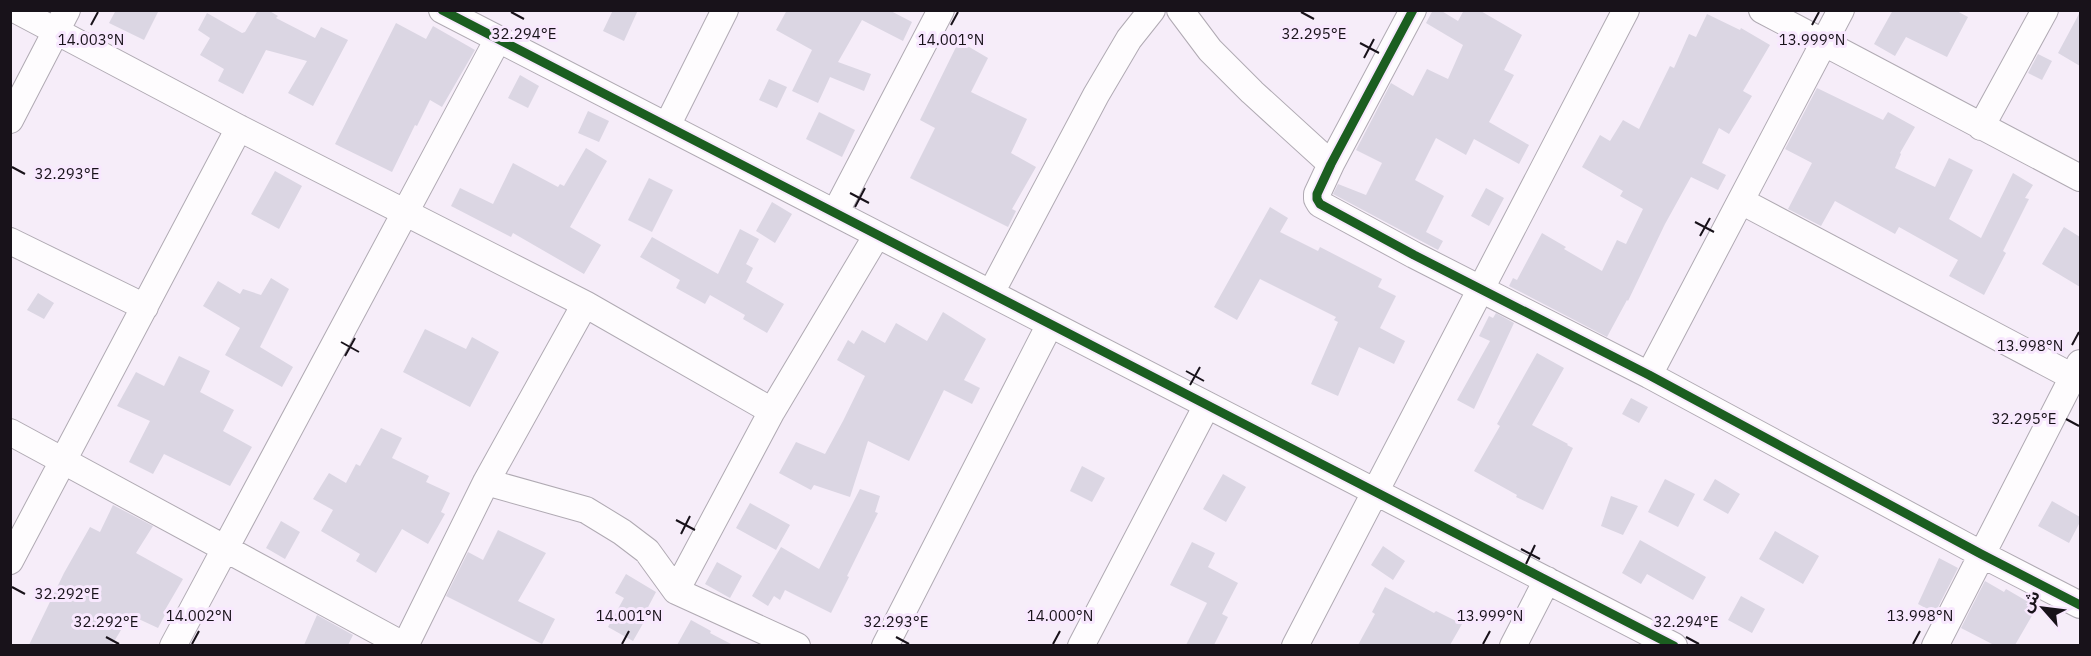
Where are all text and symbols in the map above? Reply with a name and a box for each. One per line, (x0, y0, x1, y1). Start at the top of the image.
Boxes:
text: 32.294°E (492, 24, 556, 43)
text: 32.295°E (1282, 24, 1346, 43)
text: 14.003°N (58, 30, 124, 49)
text: 14.001°N (918, 30, 984, 49)
text: 13.999°N (1779, 30, 1845, 49)
text: 32.293°E (35, 164, 99, 183)
text: 13.998°N (1997, 336, 2063, 355)
text: 32.295°E (1992, 409, 2056, 428)
north arrow (2013, 578, 2073, 638)
text: 32.292°E (35, 584, 99, 603)
text: ش (2016, 587, 2044, 615)
text: 14.002°N (166, 606, 232, 625)
text: 14.001°N (596, 606, 662, 625)
text: 14.000°N (1027, 606, 1093, 625)
text: 13.999°N (1457, 606, 1523, 625)
text: 13.998°N (1887, 606, 1953, 625)
text: 32.292°E (74, 612, 138, 631)
text: 32.293°E (864, 612, 928, 631)
text: 32.294°E (1654, 612, 1718, 631)

